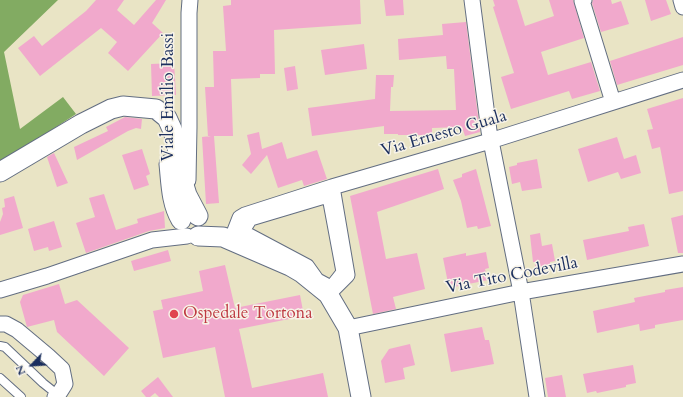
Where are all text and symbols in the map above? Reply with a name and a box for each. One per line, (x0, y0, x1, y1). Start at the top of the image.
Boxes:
street label: Viale Emilio Bassi (159, 33, 179, 161)
street label: Via Ernesto Guala (379, 106, 509, 162)
street label: Via Tito Codevilla (444, 253, 580, 299)
place label: Ospedale Tortona (183, 304, 313, 324)
marker: Ospedale Tortona (168, 308, 180, 320)
north arrow (12, 345, 52, 385)
text: N (12, 363, 29, 378)

